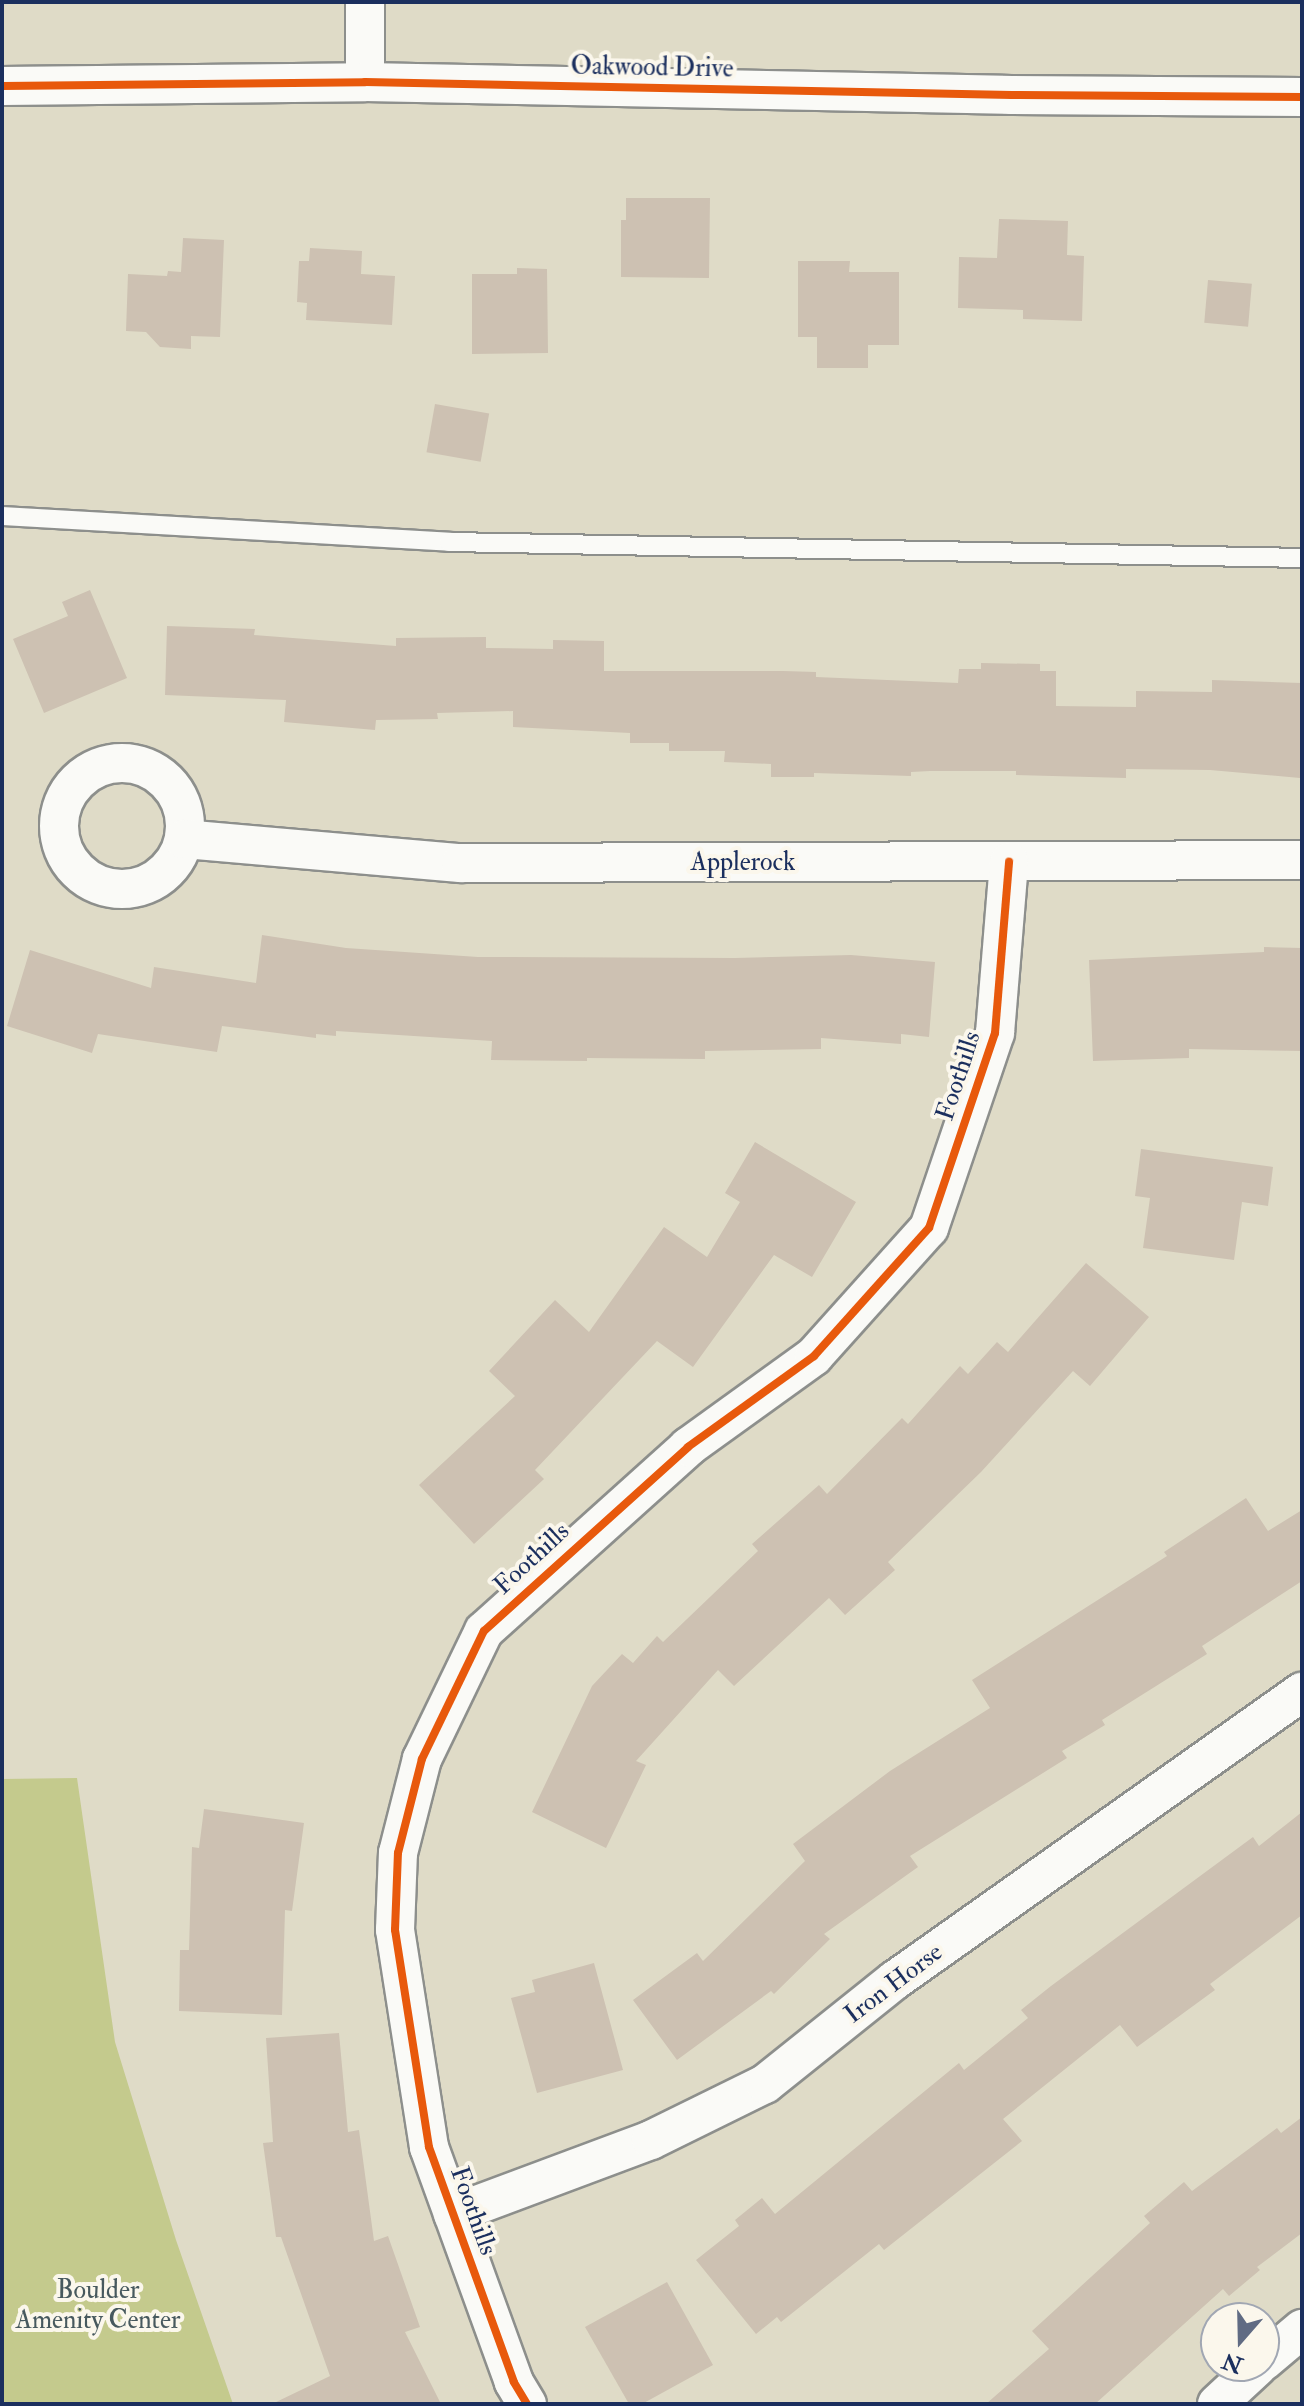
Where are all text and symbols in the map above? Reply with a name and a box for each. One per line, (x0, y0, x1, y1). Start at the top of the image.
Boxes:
street label: Oakwood Drive (570, 51, 734, 85)
street label: Applerock (690, 847, 796, 879)
street label: Foothills (930, 1027, 988, 1125)
street label: Foothills (488, 1516, 576, 1602)
street label: Iron Horse (839, 1937, 949, 2031)
street label: Foothills (443, 2162, 503, 2260)
park label: Boulder Amenity Center (15, 2275, 181, 2336)
north arrow (1200, 2302, 1280, 2382)
text: N (1218, 2346, 1247, 2379)

